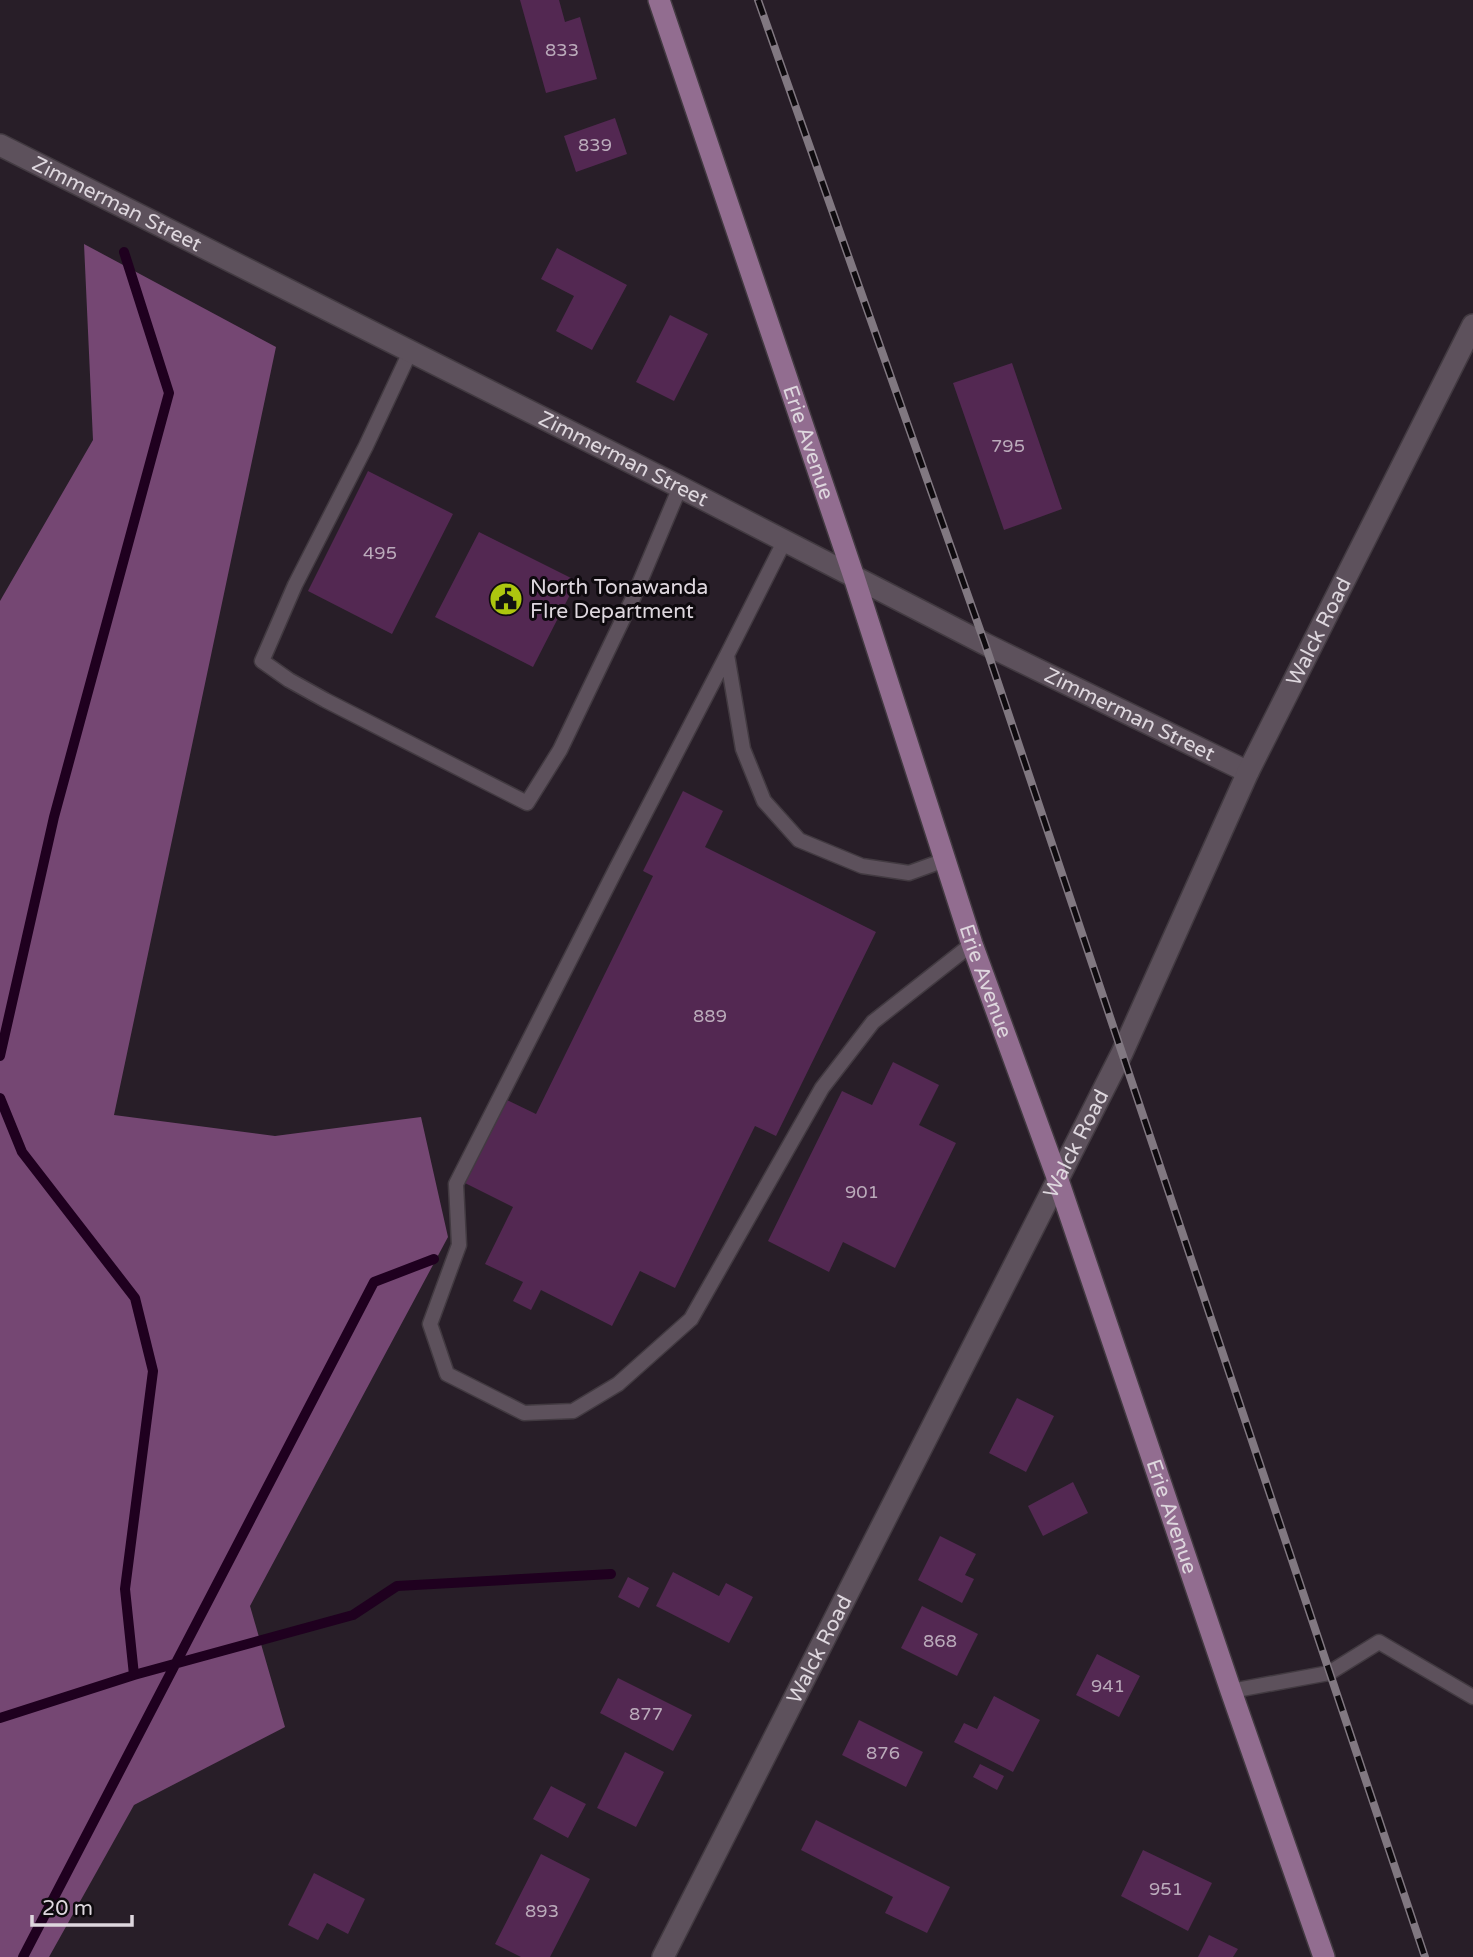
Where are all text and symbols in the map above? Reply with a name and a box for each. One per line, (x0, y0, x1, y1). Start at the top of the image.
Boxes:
house number: 833 (545, 39, 579, 61)
house number: 839 (578, 134, 612, 156)
street label: Zimmerman Street (28, 151, 206, 257)
street label: Erie Avenue (778, 382, 839, 503)
street label: Zimmerman Street (535, 406, 713, 512)
house number: 795 (991, 435, 1025, 457)
house number: 495 (363, 542, 397, 564)
street label: Walck Road (1281, 573, 1356, 690)
place label: North Tonawanda FIre Department (530, 575, 708, 624)
public building icon: North Tonawanda FIre Department (487, 580, 525, 618)
street label: Zimmerman Street (1040, 662, 1219, 766)
street label: Erie Avenue (954, 921, 1018, 1041)
house number: 889 (693, 1005, 727, 1027)
street label: Walck Road (1038, 1085, 1114, 1202)
house number: 901 (845, 1181, 879, 1203)
street label: Erie Avenue (1141, 1456, 1203, 1577)
street label: Walck Road (781, 1591, 857, 1708)
house number: 868 (923, 1630, 957, 1652)
house number: 941 (1091, 1675, 1125, 1697)
house number: 877 (629, 1703, 663, 1725)
house number: 876 (866, 1742, 900, 1764)
house number: 951 (1149, 1878, 1183, 1900)
scale bar (32, 1884, 131, 1928)
text: 20 m (42, 1896, 93, 1921)
house number: 893 (525, 1900, 559, 1922)

